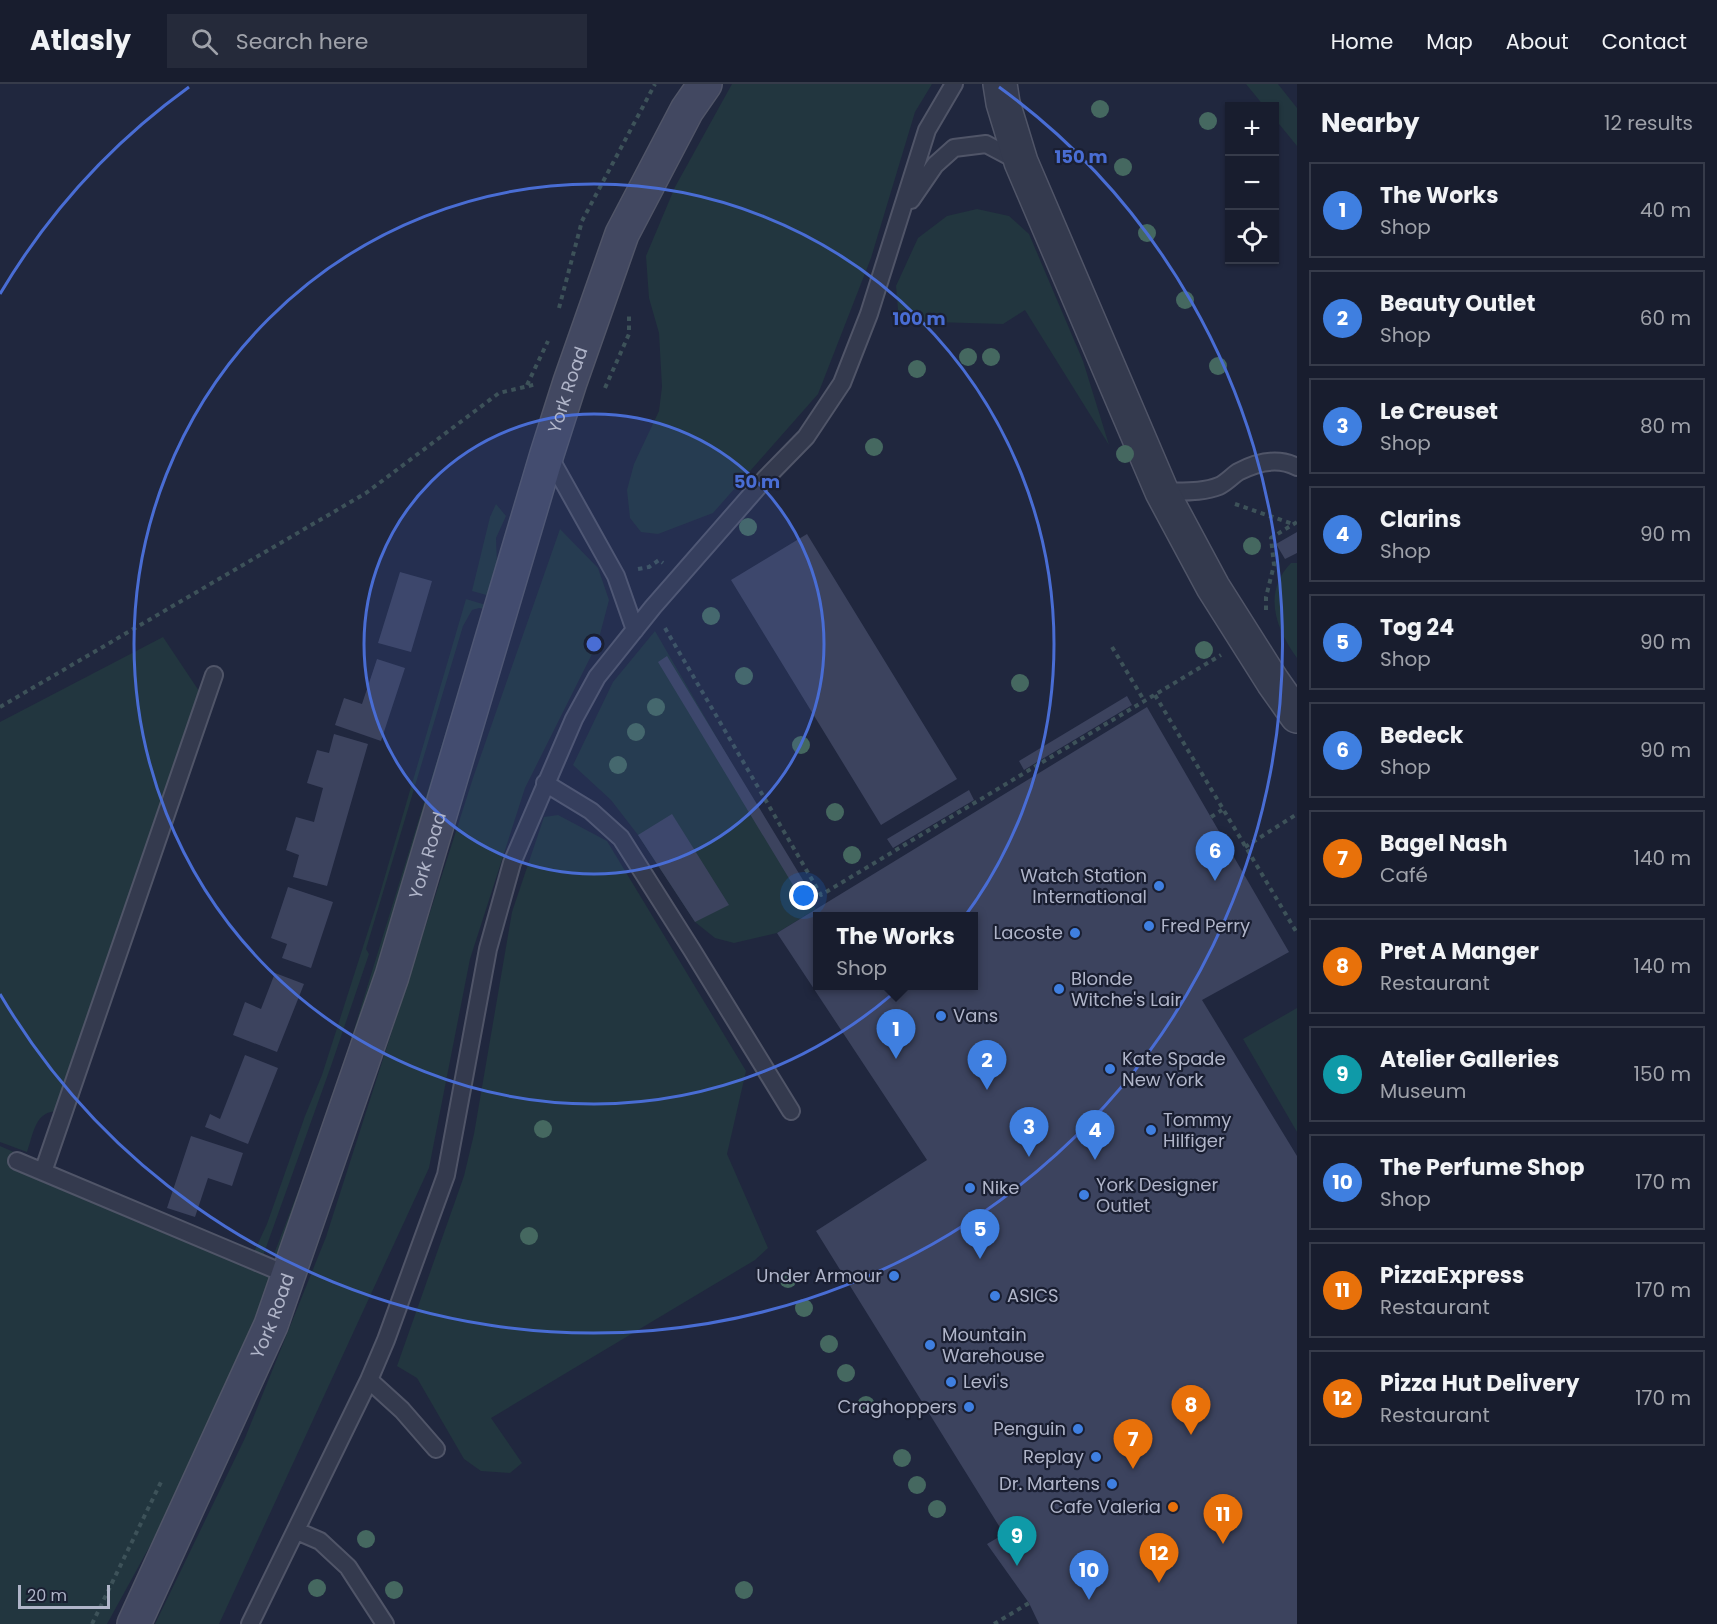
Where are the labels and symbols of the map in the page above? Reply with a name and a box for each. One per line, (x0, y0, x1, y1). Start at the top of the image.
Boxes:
text: 150 m (1054, 144, 1108, 169)
text: 100 m (892, 306, 946, 331)
street label: York Road (541, 343, 593, 436)
text: 50 m (734, 469, 780, 494)
centre of rings (584, 634, 604, 654)
street label: York Road (403, 809, 452, 902)
pin: 6 (1196, 832, 1234, 881)
place label: Watch Station International (1020, 863, 1147, 909)
marker: Watch Station International (1152, 879, 1166, 893)
your location (789, 881, 818, 910)
place label: Fred Perry (1161, 913, 1250, 938)
marker: Fred Perry (1142, 919, 1156, 933)
place label: Lacoste (994, 920, 1063, 945)
marker: Lacoste (1068, 926, 1082, 940)
place label: Blonde Witche's Lair (1071, 966, 1182, 1012)
marker: Blonde Witche's Lair (1052, 982, 1066, 996)
place label: Vans (953, 1003, 998, 1028)
marker: Vans (934, 1009, 948, 1023)
pin: 1 (876, 1010, 916, 1059)
pin: 2 (968, 1040, 1006, 1090)
place label: Kate Spade New York (1122, 1046, 1226, 1092)
marker: Kate Spade New York (1103, 1062, 1117, 1076)
place label: Tommy Hilfiger (1163, 1107, 1231, 1153)
pin: 3 (1010, 1108, 1048, 1157)
pin: 4 (1076, 1110, 1114, 1160)
marker: Tommy Hilfiger (1144, 1123, 1158, 1137)
place label: York Designer Outlet (1096, 1172, 1218, 1218)
place label: Nike (982, 1175, 1020, 1200)
marker: Nike (963, 1181, 977, 1195)
marker: York Designer Outlet (1077, 1188, 1091, 1202)
pin: 5 (960, 1210, 1000, 1259)
place label: Under Armour (756, 1263, 882, 1288)
marker: Under Armour (887, 1269, 901, 1283)
street label: York Road (244, 1270, 300, 1362)
place label: ASICS (1007, 1283, 1059, 1308)
marker: ASICS (988, 1289, 1002, 1303)
place label: Mountain Warehouse (942, 1322, 1045, 1368)
marker: Mountain Warehouse (923, 1338, 937, 1352)
place label: Levi's (963, 1369, 1009, 1394)
marker: Levi's (944, 1375, 958, 1389)
pin: 8 (1172, 1386, 1210, 1435)
place label: Craghoppers (837, 1394, 957, 1419)
marker: Craghoppers (962, 1400, 976, 1414)
place label: Penguin (993, 1416, 1066, 1441)
pin: 7 (1114, 1420, 1152, 1469)
marker: Penguin (1071, 1422, 1085, 1436)
place label: Replay (1023, 1444, 1084, 1469)
marker: Replay (1089, 1450, 1103, 1464)
place label: Dr. Martens (999, 1471, 1100, 1496)
marker: Dr. Martens (1105, 1477, 1119, 1491)
place label: Cafe Valeria (1050, 1494, 1161, 1519)
pin: 11 (1204, 1494, 1242, 1544)
marker: Cafe Valeria (1166, 1500, 1180, 1514)
pin: 9 (998, 1516, 1036, 1566)
pin: 12 (1140, 1534, 1178, 1583)
pin: 10 (1070, 1550, 1108, 1600)
scale bar (18, 1582, 110, 1610)

